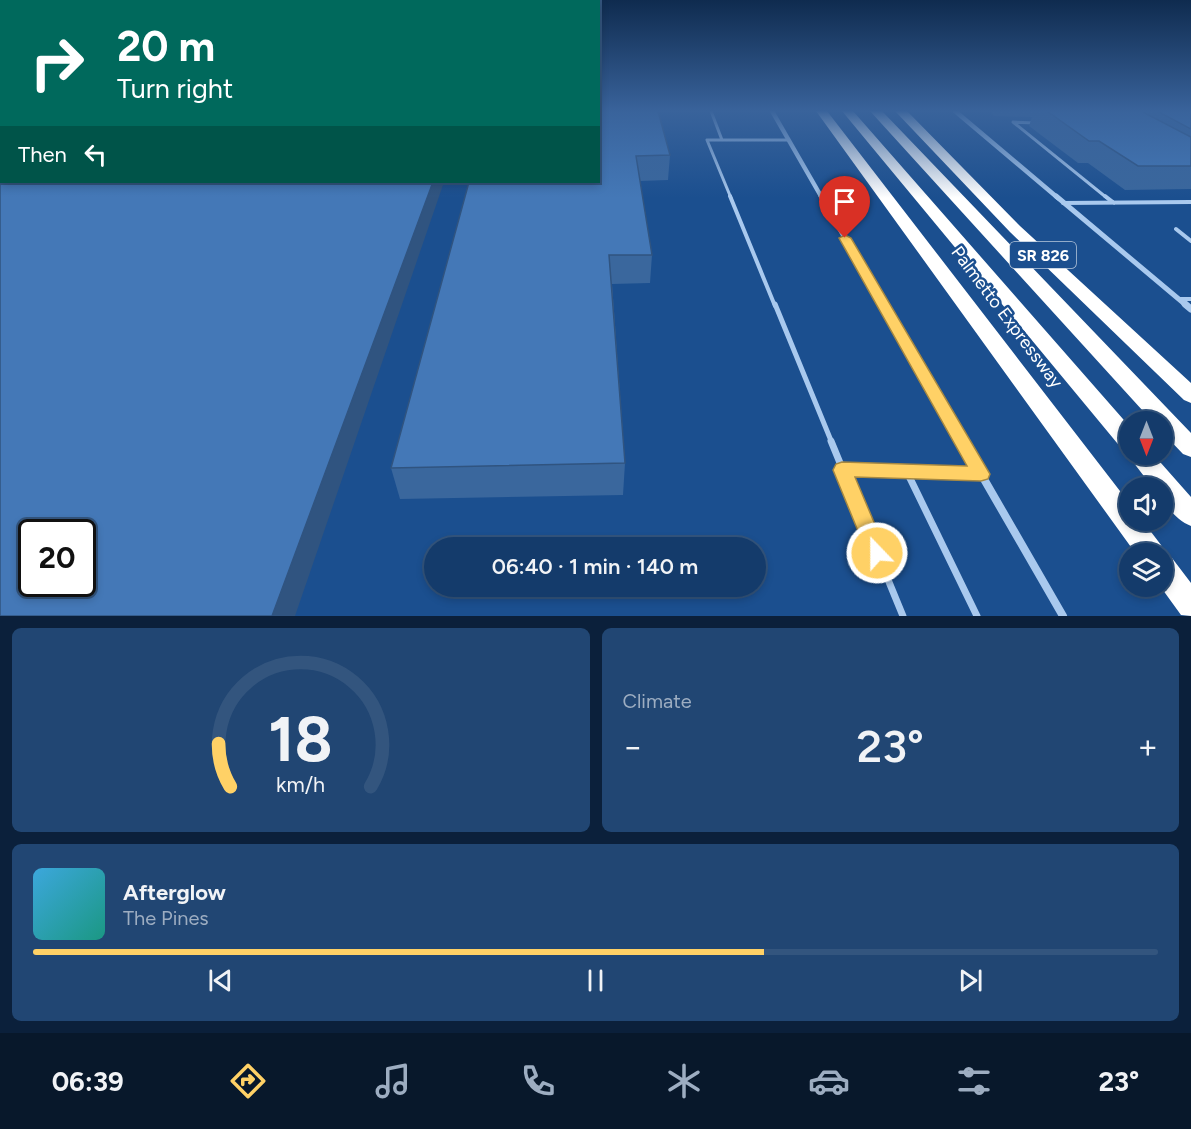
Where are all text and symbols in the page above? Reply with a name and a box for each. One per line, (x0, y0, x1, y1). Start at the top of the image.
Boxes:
text: 20 m (117, 21, 215, 72)
icon: right (18, 24, 96, 102)
text: Turn right (117, 72, 233, 105)
icon: left (79, 138, 112, 171)
text: Then (18, 141, 67, 168)
pin (819, 176, 870, 238)
icon: arrive (828, 185, 861, 218)
street label: Palmetto Expressway (946, 242, 1068, 393)
road number: SR 826 (1010, 242, 1076, 268)
north arrow (1119, 411, 1173, 465)
map controls (1119, 411, 1173, 597)
button: sound (1119, 477, 1173, 531)
speed limit sign: 20 (18, 519, 96, 597)
position arrow (845, 521, 909, 585)
button: layers (1119, 543, 1173, 597)
text: 06:40 · 1 min · 140 m (492, 553, 698, 580)
text: Climate (623, 689, 692, 713)
text: 18 (268, 702, 333, 777)
text: 23° (857, 719, 924, 773)
text: − (623, 727, 643, 766)
text: + (1137, 727, 1158, 766)
text: km/h (276, 772, 325, 797)
text: Afterglow (123, 879, 226, 906)
text: The Pines (123, 906, 209, 930)
icon: previous (204, 964, 237, 997)
icon: pause (579, 964, 612, 997)
icon: next (954, 964, 987, 997)
icon: directions (227, 1060, 269, 1102)
icon: music (372, 1060, 414, 1102)
icon: phone (517, 1060, 559, 1102)
icon: climate (663, 1060, 705, 1102)
icon: car (808, 1060, 850, 1102)
icon: filters (953, 1060, 995, 1102)
text: 06:39 (52, 1065, 124, 1098)
text: 23° (1098, 1065, 1139, 1098)

